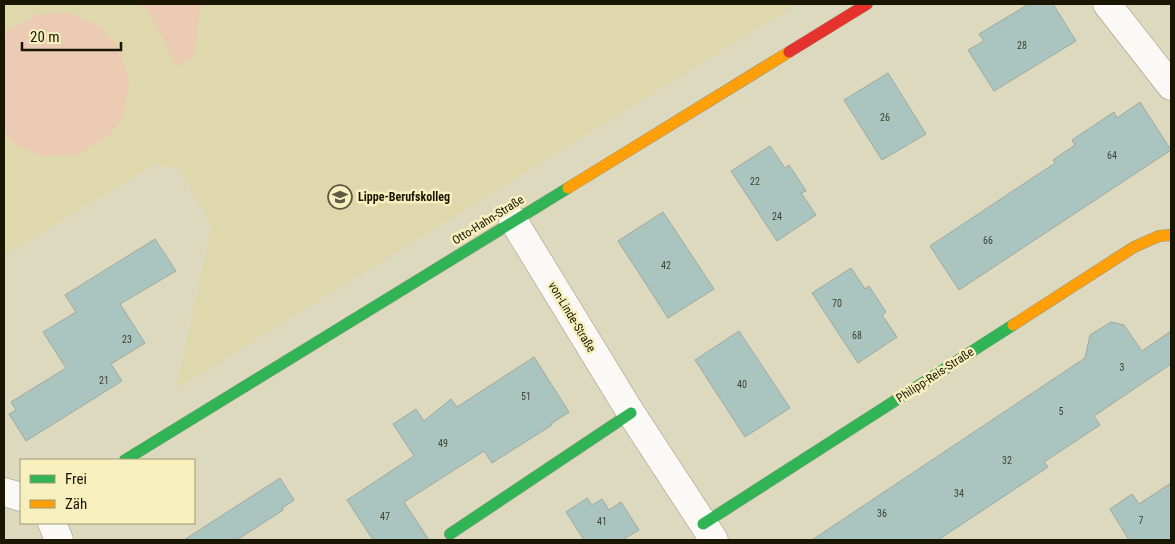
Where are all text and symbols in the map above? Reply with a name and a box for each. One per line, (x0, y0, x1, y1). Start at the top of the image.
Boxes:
scale bar (22, 20, 121, 52)
text: 20 m (30, 28, 60, 46)
house number: 28 (1017, 40, 1027, 51)
house number: 26 (880, 112, 890, 123)
house number: 64 (1107, 150, 1117, 161)
house number: 22 (750, 176, 760, 187)
school or university icon: Lippe-Berufskolleg (327, 184, 353, 210)
place label: Lippe-Berufskolleg (358, 190, 450, 204)
street label: Otto-Hahn-Straße (450, 192, 527, 248)
house number: 24 (772, 211, 782, 222)
house number: 66 (983, 235, 993, 246)
house number: 42 (661, 260, 671, 271)
street label: von-Linde-Straße (546, 279, 599, 355)
house number: 70 (832, 298, 842, 309)
house number: 68 (852, 330, 862, 341)
house number: 23 (122, 334, 132, 345)
street label: Philipp-Reis-Straße (894, 345, 977, 405)
house number: 3 (1120, 362, 1125, 373)
house number: 21 (99, 375, 109, 386)
house number: 40 (737, 379, 747, 390)
house number: 51 (521, 391, 531, 402)
house number: 5 (1059, 406, 1064, 417)
house number: 49 (438, 438, 448, 449)
house number: 32 (1002, 455, 1012, 466)
legend (20, 459, 195, 524)
text: Frei (65, 470, 87, 488)
house number: 34 (954, 488, 964, 499)
text: Zäh (65, 495, 87, 513)
house number: 36 (877, 508, 887, 519)
house number: 47 (380, 511, 390, 522)
house number: 7 (1139, 515, 1144, 526)
house number: 41 (597, 516, 607, 527)

